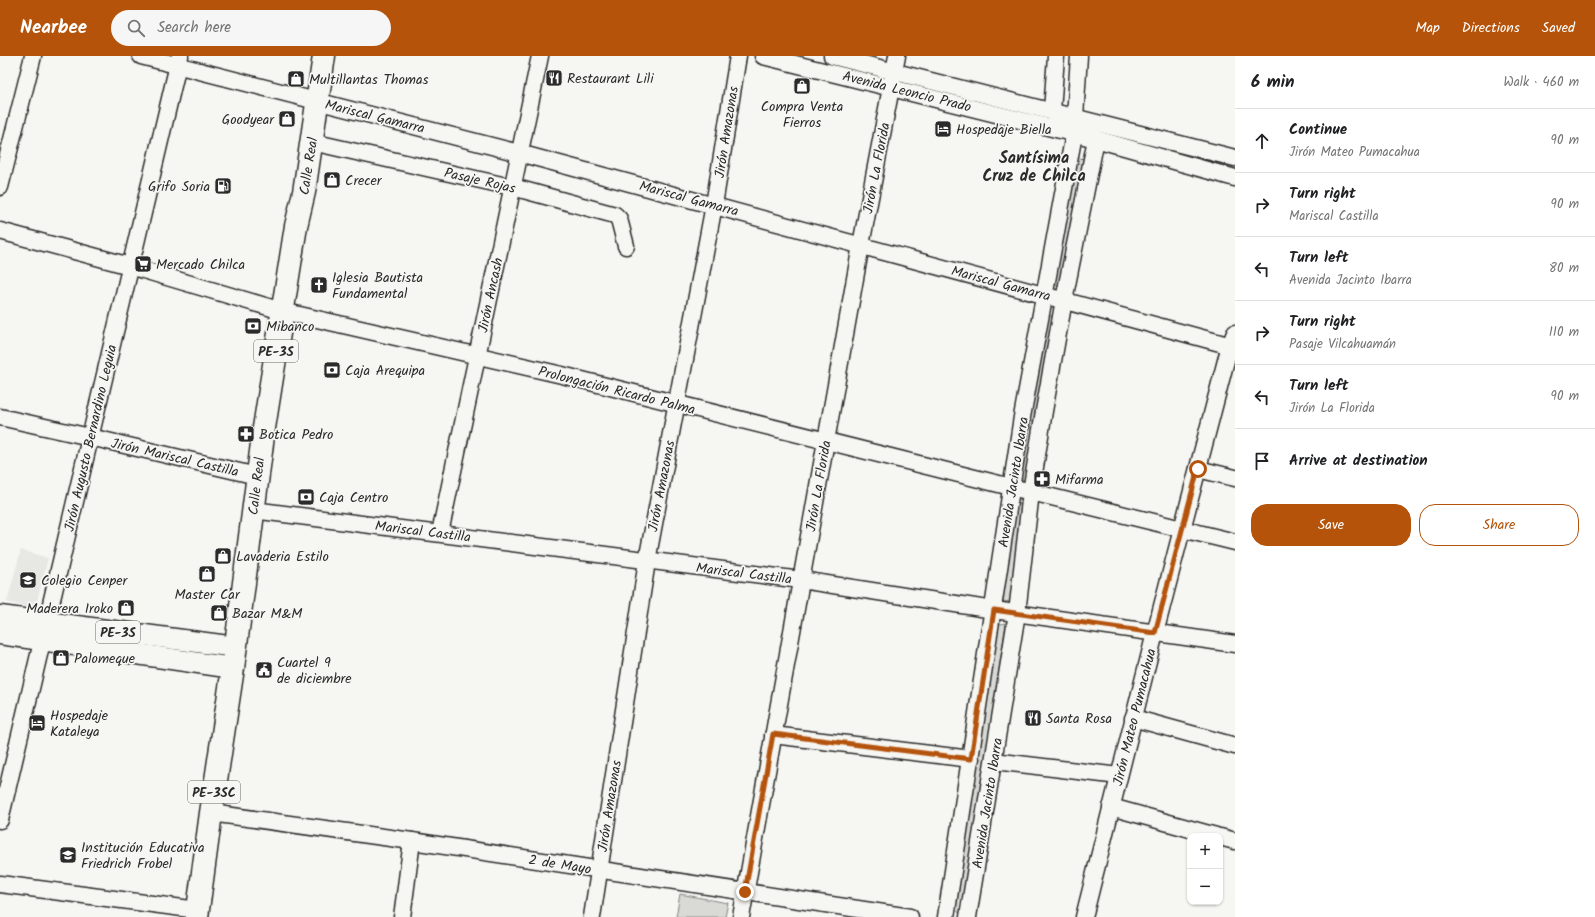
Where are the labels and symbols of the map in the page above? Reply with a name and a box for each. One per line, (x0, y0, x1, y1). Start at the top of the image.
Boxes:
street label: Avenida Leoncio Prado (840, 65, 973, 119)
restaurant icon: Restaurant Lili (544, 68, 564, 88)
place label: Restaurant Lili (567, 68, 654, 90)
shop icon: Multillantas Thomas (286, 69, 306, 89)
place label: Multillantas Thomas (309, 69, 428, 91)
shop icon: Compra Venta Fierros (792, 76, 812, 96)
street label: Jirón Amazonas (709, 85, 745, 180)
street label: Mariscal Gamarra (323, 94, 427, 140)
place label: Compra Venta Fierros (761, 96, 843, 134)
place label: Goodyear (222, 109, 275, 131)
shop icon: Goodyear (277, 109, 297, 129)
hotel icon: Hospedaje Biella (933, 119, 953, 139)
place label: Hospedaje Biella (956, 119, 1052, 141)
street label: Jirón La Florida (857, 121, 897, 216)
street label: Calle Real (294, 135, 324, 197)
district label: Santísima Cruz de Chilca (982, 146, 1086, 189)
street label: Pasaje Rojas (442, 162, 518, 200)
shop icon: Crecer (322, 170, 342, 190)
place label: Crecer (345, 170, 383, 192)
street label: Mariscal Gamarra (637, 175, 741, 223)
place label: Grifo Soria (148, 176, 210, 198)
fuel station icon: Grifo Soria (213, 176, 233, 196)
supermarket icon: Mercado Chilca (133, 254, 153, 274)
place label: Mercado Chilca (156, 254, 245, 276)
street label: Jirón Ancash (472, 256, 510, 335)
street label: Mariscal Gamarra (949, 260, 1053, 308)
place label: Iglesia Bautista Fundamental (332, 267, 423, 305)
church icon: Iglesia Bautista Fundamental (309, 275, 329, 295)
bank icon: Mibanco (243, 316, 263, 336)
place label: Mibanco (266, 316, 314, 338)
road number: PE-3S (254, 340, 298, 362)
street label: Jirón Augusto Bernardino Leguia (59, 343, 123, 534)
bank icon: Caja Arequipa (322, 360, 342, 380)
place label: Caja Arequipa (345, 360, 425, 382)
street label: Prolongación Ricardo Palma (536, 361, 698, 421)
street label: Avenida Jacinto Ibarra (993, 415, 1035, 549)
pharmacy icon: Botica Pedro (236, 424, 256, 444)
place label: Botica Pedro (259, 424, 333, 446)
street label: Jirón Mariscal Castilla (109, 433, 241, 483)
street label: Jirón Amazonas (642, 439, 682, 534)
street label: Jirón La Florida (800, 439, 838, 534)
street label: Calle Real (243, 455, 272, 516)
route start (1189, 460, 1207, 478)
pharmacy icon: Mifarma (1032, 469, 1052, 489)
place label: Mifarma (1055, 469, 1104, 491)
bank icon: Caja Centro (296, 487, 316, 507)
place label: Caja Centro (319, 487, 388, 509)
street label: Mariscal Castilla (374, 515, 472, 549)
shop icon: Lavaderia Estilo (213, 546, 233, 566)
place label: Lavaderia Estilo (236, 546, 329, 568)
street label: Mariscal Castilla (695, 557, 793, 591)
shop icon: Master Car (197, 564, 217, 584)
school or university icon: Colegio Cenper (18, 570, 38, 590)
place label: Colegio Cenper (41, 570, 129, 592)
place label: Master Car (174, 584, 241, 606)
place label: Maderera Iroko (26, 598, 113, 620)
shop icon: Maderera Iroko (116, 598, 136, 618)
shop icon: Bazar M&M (209, 603, 229, 623)
place label: Bazar M&M (232, 603, 302, 625)
road number: PE-3S (96, 621, 140, 643)
street label: Jirón Mateo Pumacahua (1107, 646, 1163, 788)
shop icon: Palomeque (51, 648, 71, 668)
place label: Palomeque (74, 648, 136, 670)
place label: Cuartel 9 de diciembre (277, 652, 352, 690)
public building icon: Cuartel 9 de diciembre (254, 660, 274, 680)
place label: Hospedaje Kataleya (50, 705, 109, 743)
restaurant icon: Santa Rosa (1023, 708, 1043, 728)
place label: Santa Rosa (1046, 708, 1112, 730)
hotel icon: Hospedaje Kataleya (27, 713, 47, 733)
street label: Avenida Jacinto Ibarra (967, 736, 1009, 870)
street label: Jirón Amazonas (592, 759, 628, 854)
road number: PE-3SC (188, 781, 240, 803)
place label: Institución Educativa Friedrich Frobel (81, 837, 205, 875)
school or university icon: Institución Educativa Friedrich Frobel (58, 845, 78, 865)
street label: 2 de Mayo (527, 849, 593, 881)
route end (736, 883, 754, 901)

